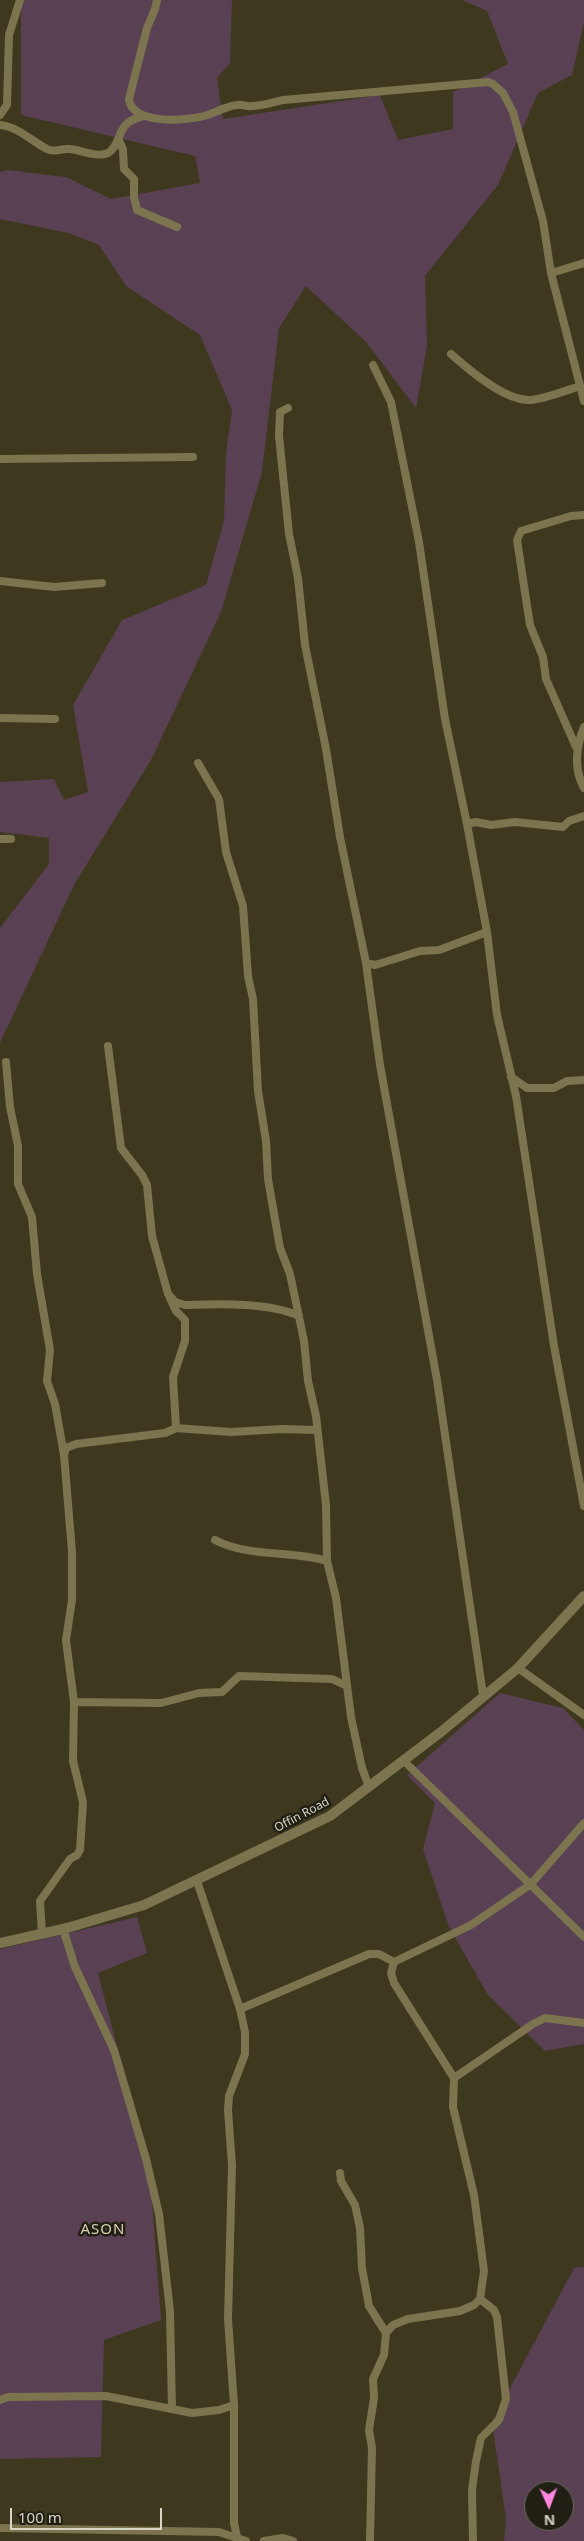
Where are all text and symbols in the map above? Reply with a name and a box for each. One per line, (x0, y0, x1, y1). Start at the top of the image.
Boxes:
street label: Offin Road (272, 1795, 332, 1835)
district label: ASON (80, 2221, 126, 2239)
north arrow (524, 2481, 574, 2531)
scale bar (12, 2498, 165, 2530)
text: 100 m (18, 2507, 62, 2527)
text: N (543, 2511, 556, 2530)

